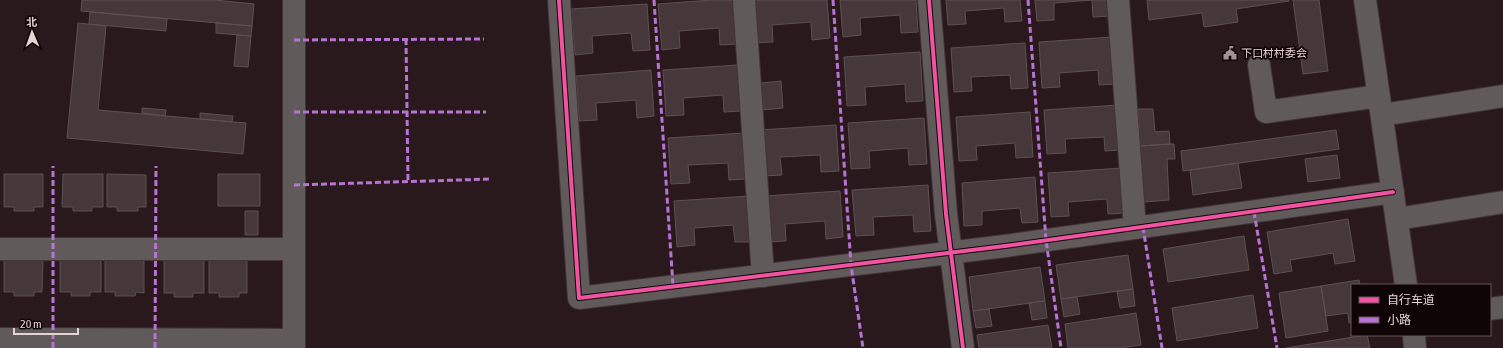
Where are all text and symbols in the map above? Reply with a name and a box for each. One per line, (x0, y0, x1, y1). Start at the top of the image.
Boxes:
north arrow (12, 12, 52, 52)
text: 北 (26, 16, 37, 28)
public building icon: 下口村村委会 (1222, 45, 1238, 61)
place label: 下口村村委会 (1241, 47, 1307, 59)
legend (1351, 284, 1491, 336)
text: 自行车道 (1387, 293, 1435, 307)
scale bar (14, 310, 78, 336)
text: 小路 (1387, 313, 1411, 327)
text: 20 m (20, 317, 42, 331)

